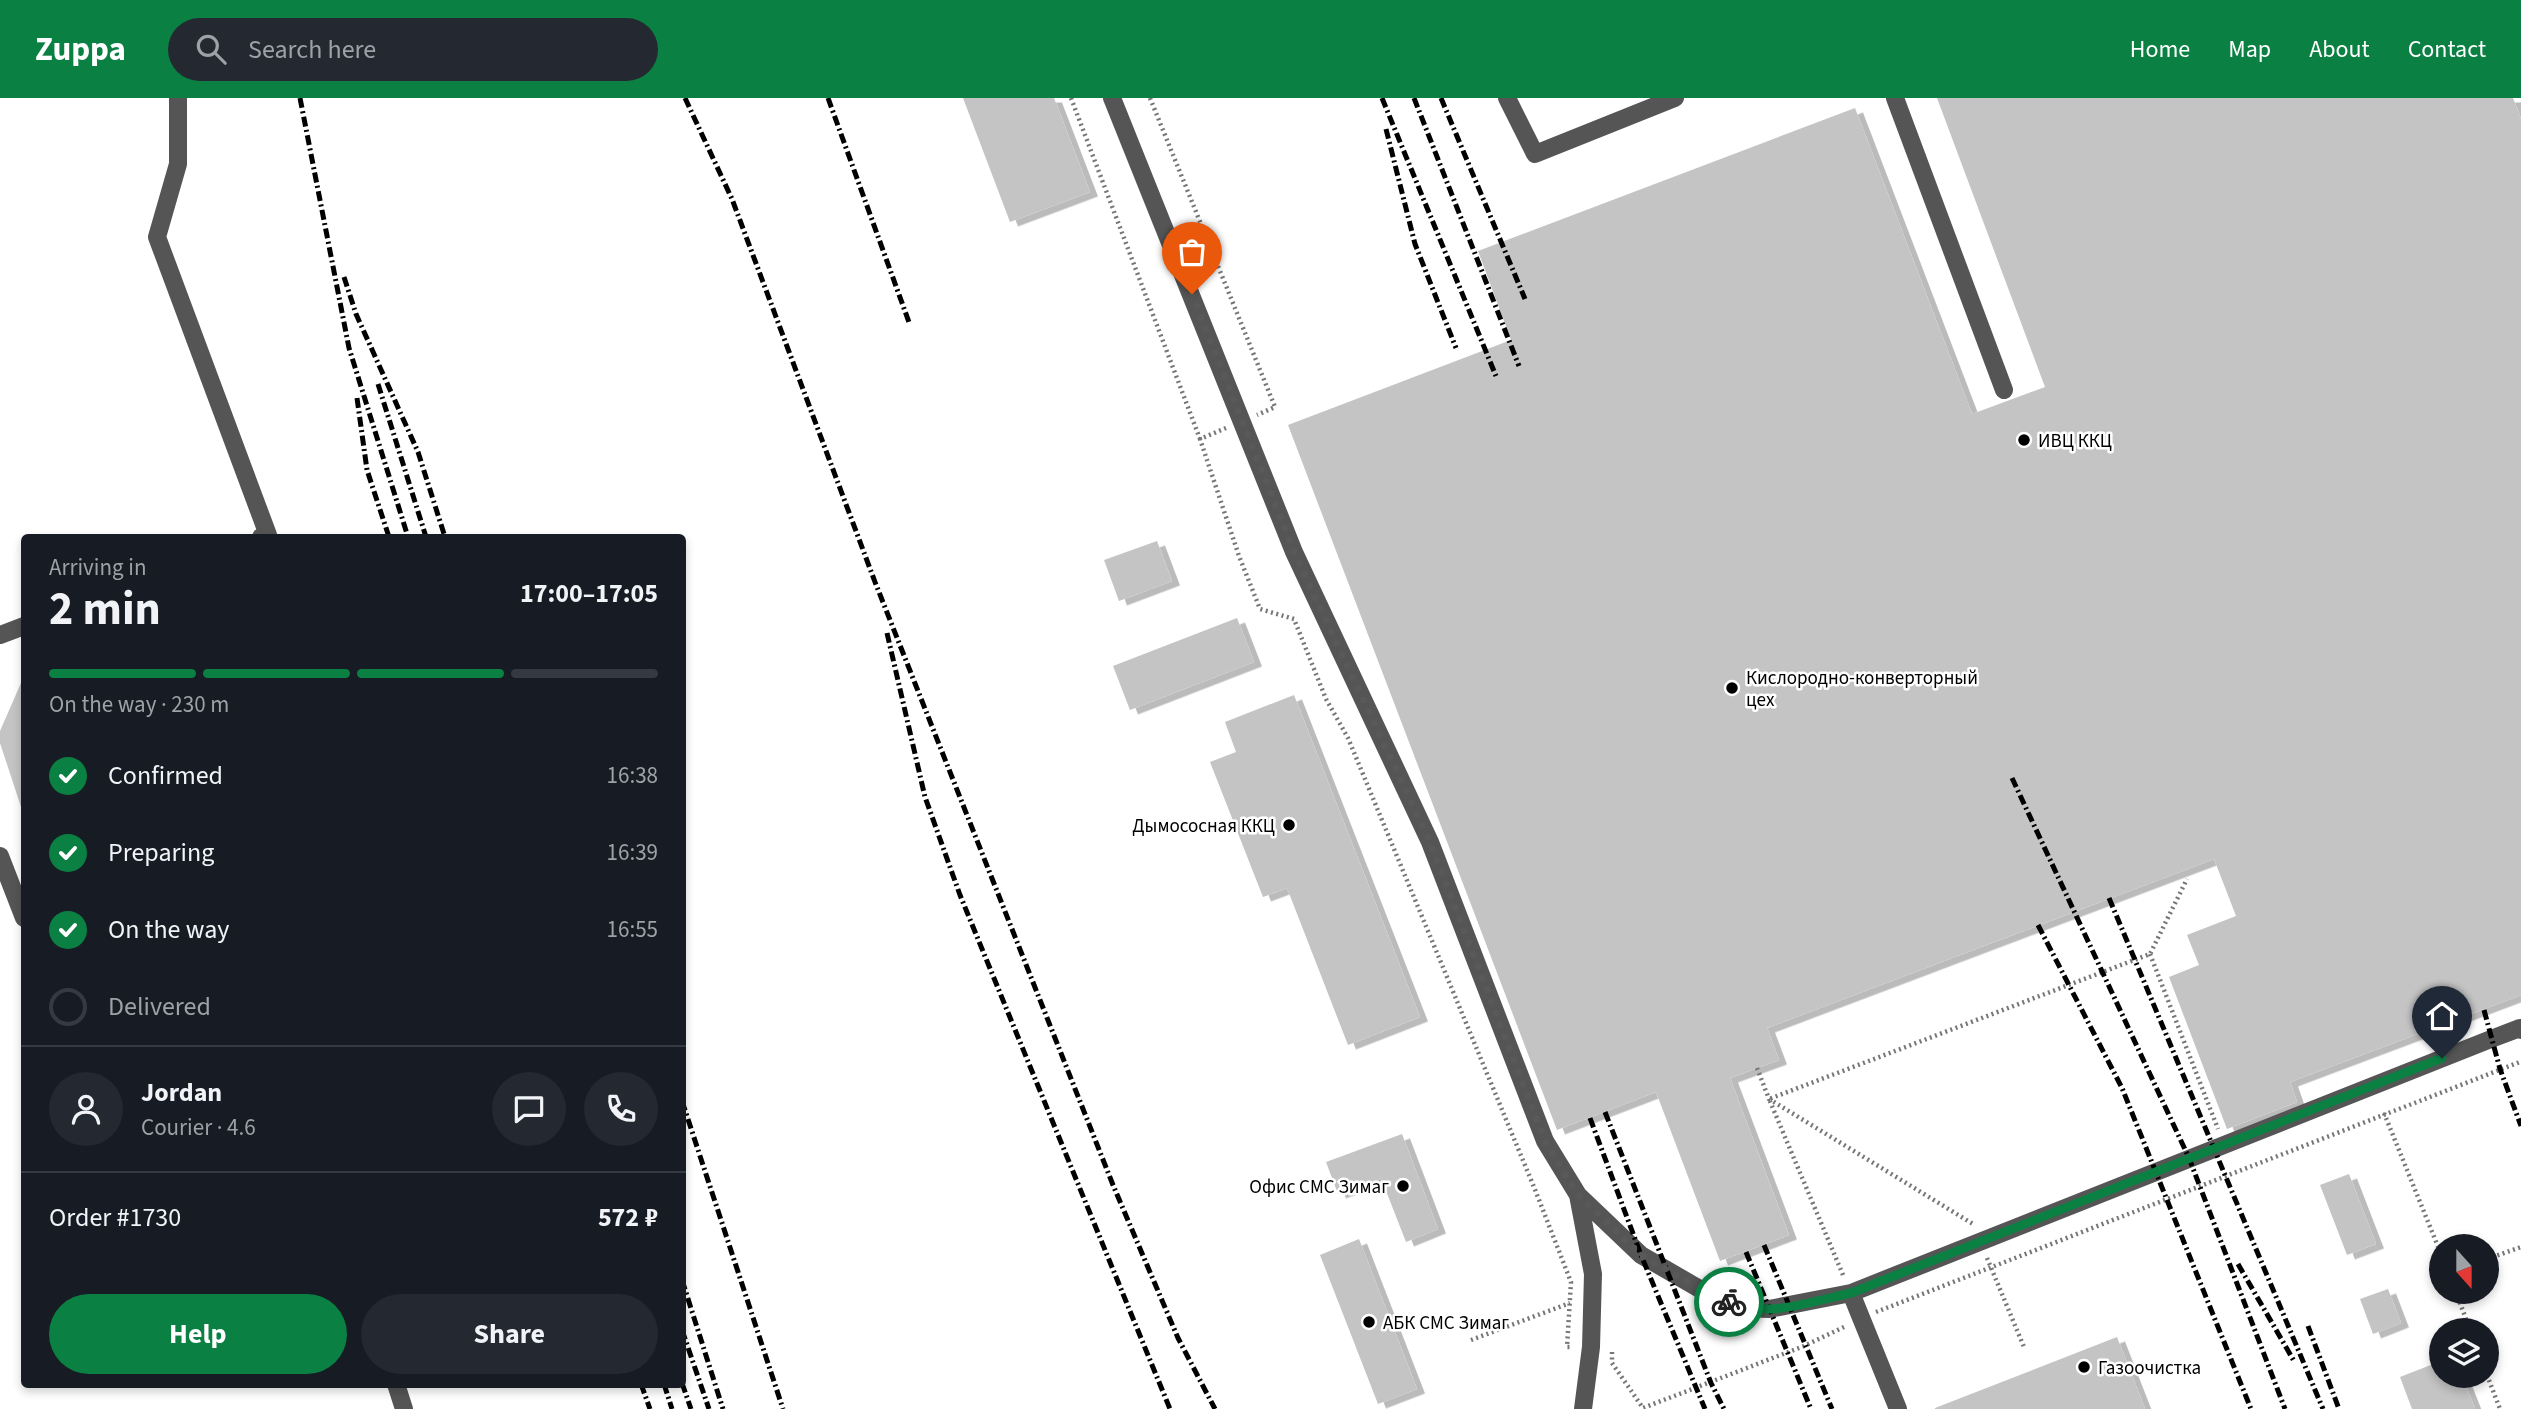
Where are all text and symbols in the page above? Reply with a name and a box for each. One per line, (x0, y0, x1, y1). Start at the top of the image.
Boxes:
search box (168, 18, 658, 81)
text: Zuppa (35, 26, 126, 73)
icon: search (192, 30, 230, 68)
text: Search here (248, 31, 376, 68)
text: Home (2130, 32, 2190, 67)
text: Map (2228, 32, 2271, 67)
text: About (2309, 32, 2370, 67)
text: Contact (2408, 32, 2486, 67)
pin (1162, 222, 1222, 294)
icon: bag (1173, 233, 1211, 271)
place label: ИВЦ ККЦ (2038, 428, 2112, 455)
marker: ИВЦ ККЦ (2016, 432, 2032, 448)
text: Arriving in (49, 551, 147, 584)
text: 17:00–17:05 (520, 575, 658, 612)
text: 2 min (49, 577, 161, 642)
place label: Кислородно-конверторный цех (1746, 665, 1978, 714)
marker: Кислородно-конверторный цех (1724, 680, 1740, 696)
text: On the way · 230 m (49, 688, 229, 721)
icon: check (49, 757, 87, 795)
text: Confirmed (108, 757, 223, 794)
text: 16:38 (607, 759, 658, 792)
place label: Дымососная ККЦ (1132, 813, 1275, 840)
marker: Дымососная ККЦ (1281, 817, 1297, 833)
icon: check (49, 834, 87, 872)
text: Preparing (108, 834, 214, 871)
text: 16:39 (607, 836, 658, 869)
icon: check (49, 911, 87, 949)
text: On the way (108, 911, 229, 948)
text: 16:55 (607, 913, 658, 946)
pin (2412, 986, 2472, 1058)
text: Delivered (108, 988, 211, 1025)
icon: home (2423, 997, 2461, 1035)
button: person (49, 1072, 123, 1146)
button: chat (492, 1072, 566, 1146)
button: phone (584, 1072, 658, 1146)
text: Jordan (141, 1074, 222, 1111)
text: Courier · 4.6 (141, 1111, 256, 1144)
place label: Офис СМС Зимаг (1249, 1174, 1389, 1201)
marker: Офис СМС Зимаг (1395, 1178, 1411, 1194)
text: Order #1730 (49, 1199, 181, 1236)
text: 572 ₽ (598, 1199, 658, 1236)
north arrow (2429, 1234, 2499, 1304)
map controls (2429, 1234, 2499, 1388)
courier (1694, 1267, 1764, 1337)
icon: bike (1710, 1283, 1748, 1321)
button: Help (49, 1294, 347, 1374)
button: Share (361, 1294, 658, 1374)
place label: АБК СМС Зимаг (1383, 1310, 1509, 1337)
marker: АБК СМС Зимаг (1361, 1314, 1377, 1330)
button: layers (2429, 1318, 2499, 1388)
place label: Газоочистка (2098, 1355, 2201, 1382)
marker: Газоочистка (2076, 1359, 2092, 1375)

